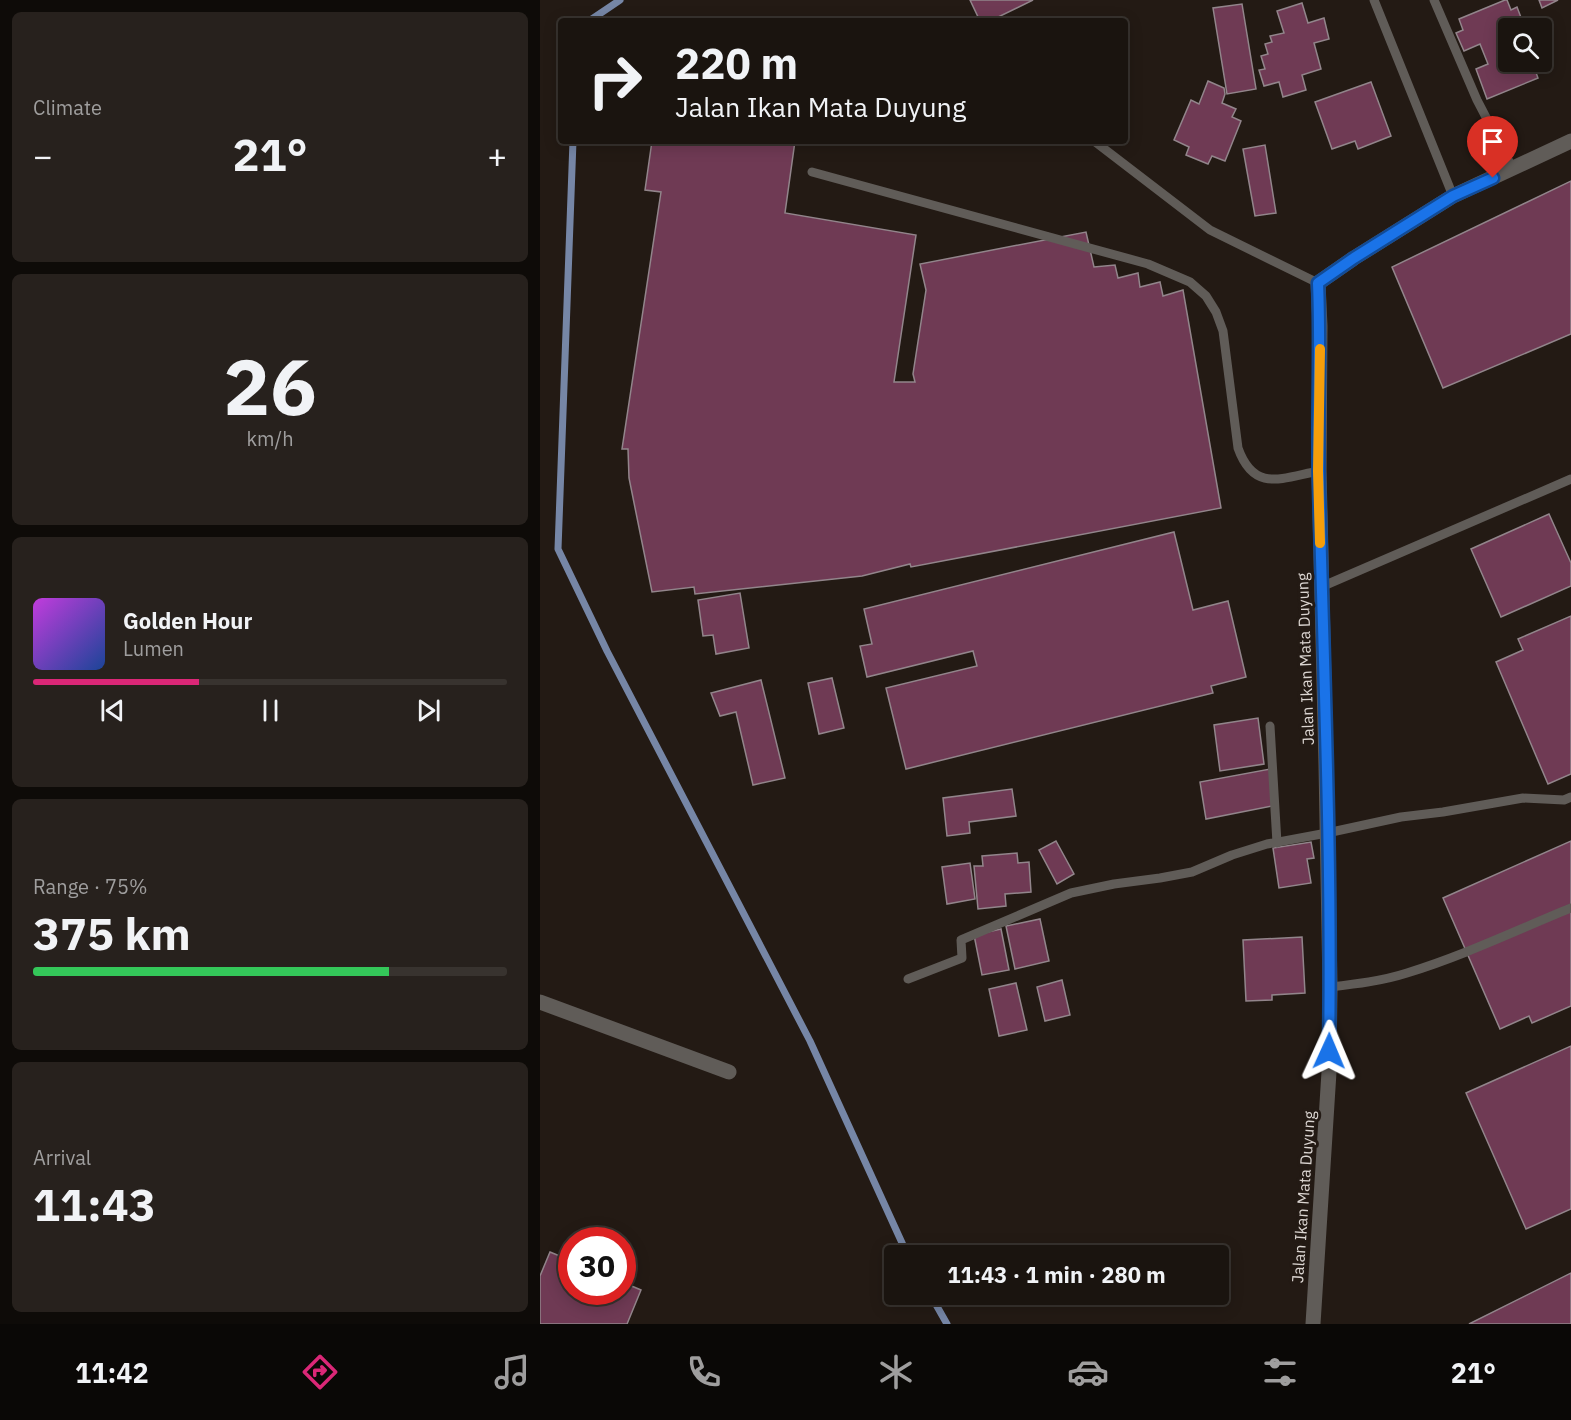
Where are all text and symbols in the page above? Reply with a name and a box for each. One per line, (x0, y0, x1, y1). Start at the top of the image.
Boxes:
map controls (1498, 18, 1552, 72)
button: search (1498, 18, 1552, 72)
text: 220 m (675, 36, 798, 91)
icon: right (576, 42, 654, 120)
text: Jalan Ikan Mata Duyung (675, 89, 966, 124)
text: Climate (33, 94, 102, 121)
pin (1467, 116, 1518, 178)
text: 21° (232, 125, 308, 183)
icon: arrive (1476, 125, 1509, 158)
text: − (33, 134, 53, 177)
text: + (487, 134, 507, 177)
text: 26 (223, 335, 317, 436)
text: km/h (246, 425, 294, 452)
street label: Jalan Ikan Mata Duyung (1292, 572, 1318, 746)
text: Golden Hour (123, 606, 252, 635)
text: Lumen (123, 635, 184, 662)
icon: previous (96, 694, 129, 727)
icon: pause (254, 694, 287, 727)
icon: next (412, 694, 445, 727)
text: Range · 75% (33, 873, 148, 900)
text: 375 km (33, 904, 191, 962)
position arrow (1297, 1019, 1361, 1083)
street label: Jalan Ikan Mata Duyung (1287, 1110, 1319, 1284)
text: Arrival (33, 1144, 91, 1171)
text: 11:43 (33, 1175, 156, 1233)
speed limit sign: 30 (558, 1227, 636, 1305)
text: 11:43 · 1 min · 280 m (947, 1260, 1166, 1289)
icon: directions (299, 1351, 341, 1393)
icon: music (491, 1351, 533, 1393)
icon: phone (683, 1351, 725, 1393)
icon: climate (875, 1351, 917, 1393)
icon: car (1067, 1351, 1109, 1393)
icon: filters (1259, 1351, 1301, 1393)
text: 11:42 (75, 1355, 149, 1390)
text: 21° (1451, 1355, 1496, 1390)

